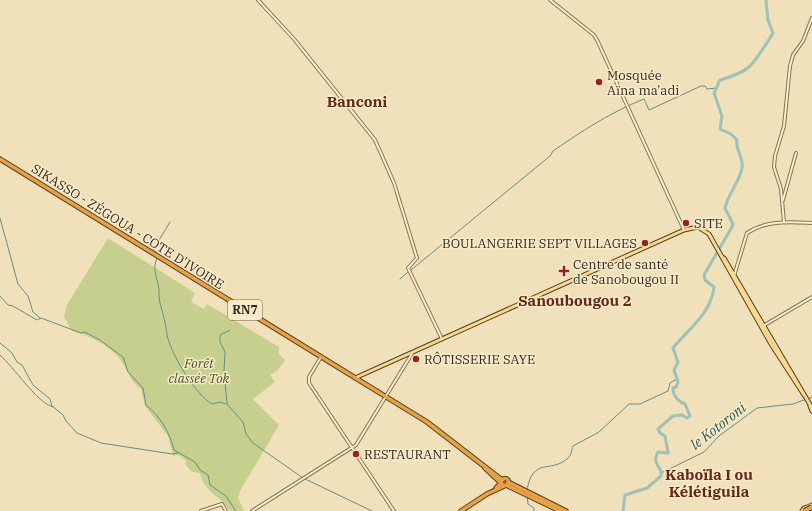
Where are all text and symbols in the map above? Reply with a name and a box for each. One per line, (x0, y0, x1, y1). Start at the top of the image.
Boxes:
place label: Mosquée Aïna ma'adi (607, 67, 679, 99)
marker: Mosquée Aïna ma'adi (594, 77, 604, 87)
district label: Banconi (327, 92, 387, 111)
street label: SIKASSO - ZÉGOUA - COTE D'IVOIRE (28, 160, 227, 293)
place label: SITE (694, 215, 723, 232)
marker: SITE (681, 218, 691, 228)
place label: BOULANGERIE SEPT VILLAGES (442, 235, 637, 252)
marker: BOULANGERIE SEPT VILLAGES (640, 238, 650, 248)
place label: Centre de santé de Sanobougou II (573, 256, 679, 288)
marker: Centre de santé de Sanobougou II (558, 265, 570, 277)
district label: Sanoubougou 2 (518, 291, 632, 310)
road number: RN7 (228, 300, 262, 320)
place label: RÔTISSERIE SAYE (424, 351, 535, 368)
marker: RÔTISSERIE SAYE (411, 354, 421, 364)
park label: Forêt classée Tok (169, 355, 230, 387)
water label: le Kotoroni (687, 398, 750, 453)
place label: RESTAURANT (364, 446, 451, 463)
marker: RESTAURANT (351, 449, 361, 459)
district label: Kaboïla I ou Kélétiguila (665, 465, 753, 501)

